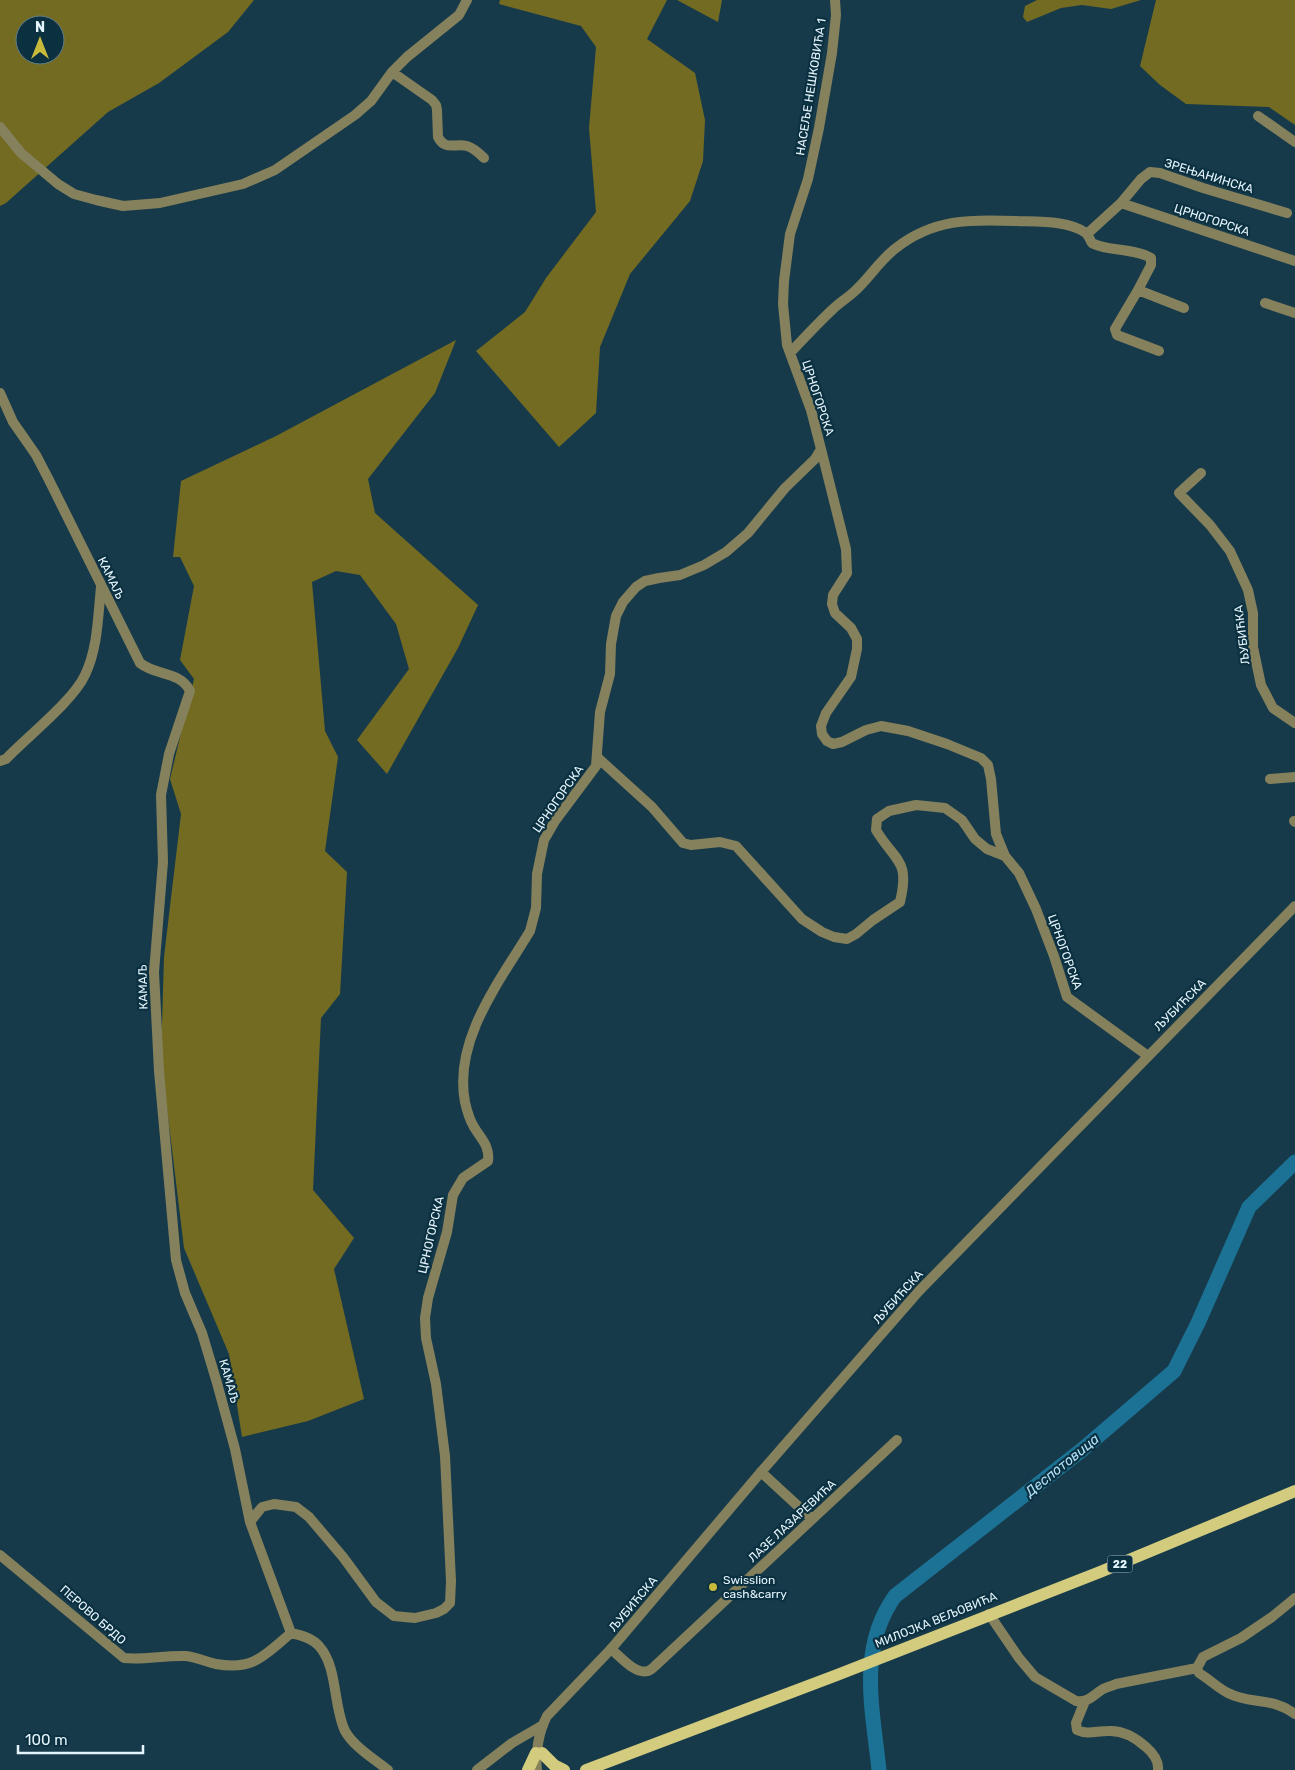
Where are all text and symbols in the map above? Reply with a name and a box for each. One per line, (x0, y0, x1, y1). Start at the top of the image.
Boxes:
north arrow (15, 15, 65, 65)
street label: НАСЕЉЕ НЕШКОВИЋА 1 (793, 18, 829, 156)
text: N (35, 19, 45, 36)
street label: ЗРЕЊАНИНСКА (1163, 156, 1255, 196)
street label: ЦРНОГОРСКА (1172, 201, 1252, 239)
street label: ЦРНОГОРСКА (799, 358, 837, 438)
street label: КАМАЉ (95, 555, 127, 601)
street label: ЉУБИЋКА (1231, 604, 1253, 666)
street label: ЦРНОГОРСКА (530, 763, 586, 835)
street label: ЦРНОГОРСКА (1045, 913, 1085, 991)
street label: КАМАЉ (136, 964, 150, 1010)
street label: ЉУБИЋСКА (1151, 976, 1209, 1034)
street label: ЦРНОГОРСКА (415, 1195, 447, 1275)
street label: ЉУБИЋСКА (870, 1267, 926, 1327)
street label: КАМАЉ (216, 1357, 242, 1405)
water label: Деспотовица (1021, 1430, 1103, 1501)
street label: ЛАЗЕ ЛАЗАРЕВИЋА (745, 1477, 839, 1565)
road number: 22 (1108, 1556, 1132, 1572)
place label: Swisslion cash&carry (723, 1573, 787, 1601)
street label: ЉУБИЋСКА (606, 1574, 660, 1634)
marker: Swisslion cash&carry (707, 1581, 719, 1593)
street label: ПЕРОВО БРДО (57, 1583, 129, 1647)
street label: МИЛОЈКА ВЕЉОВИЋА (873, 1589, 999, 1651)
scale bar (18, 1722, 142, 1754)
text: 100 m (25, 1731, 67, 1749)

